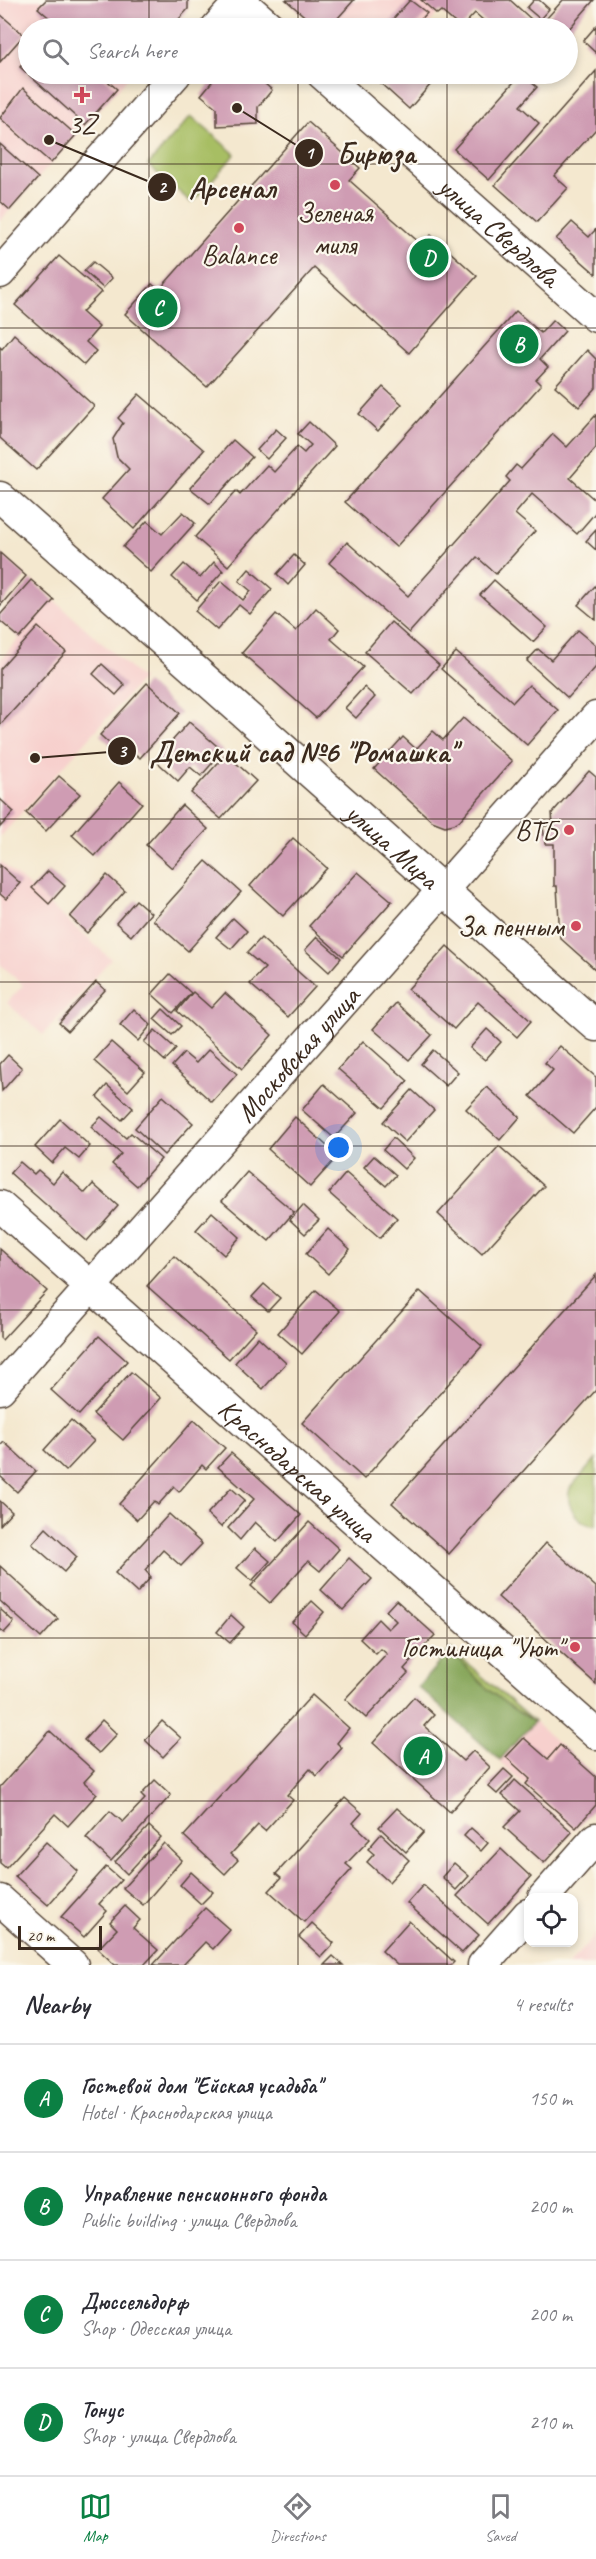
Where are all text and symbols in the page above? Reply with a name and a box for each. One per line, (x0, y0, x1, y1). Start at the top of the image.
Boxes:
search box (18, 18, 578, 84)
icon: search (39, 35, 72, 68)
text: Search here (87, 37, 177, 65)
marker: 3Z (73, 86, 91, 104)
place label: 3Z (68, 106, 100, 141)
callout: Бирюза (294, 129, 427, 177)
text: Бирюза (337, 134, 418, 173)
text: 1 (305, 142, 315, 164)
callout: Арсенал (147, 163, 288, 211)
street label: улица Свердлова (430, 167, 569, 296)
text: Арсенал (189, 169, 278, 207)
text: 2 (158, 176, 168, 198)
marker: Зеленая миля (328, 178, 342, 192)
place label: Зеленая миля (297, 195, 374, 262)
marker: Balance (232, 221, 246, 235)
pin: D (410, 236, 448, 280)
place label: Balance (202, 237, 278, 272)
pin: C (138, 286, 178, 330)
pin: B (500, 322, 538, 366)
callout: Детский сад №6 "Ромашка" (107, 727, 468, 775)
text: Детский сад №6 "Ромашка" (150, 733, 463, 771)
text: 3 (118, 740, 128, 762)
street label: улица Мира (337, 794, 447, 898)
place label: ВТБ (515, 813, 560, 848)
marker: ВТБ (562, 823, 576, 837)
place label: За пенным (457, 909, 565, 944)
marker: За пенным (569, 919, 583, 933)
street label: Московская улица (228, 978, 368, 1129)
your location (324, 1133, 353, 1162)
street label: Краснодарская улица (211, 1391, 385, 1551)
place label: Гостиница "Уют" (401, 1630, 568, 1665)
marker: Гостиница "Уют" (568, 1640, 582, 1654)
pin: A (404, 1734, 442, 1778)
map controls (524, 1893, 578, 1947)
button: locate (524, 1893, 578, 1947)
scale bar (18, 1923, 102, 1950)
text: 20 m (27, 1926, 54, 1946)
text: Nearby (24, 1988, 89, 2021)
text: 4 results (513, 1992, 572, 2017)
text: Гостевой дом "Ейская усадьба" (81, 2072, 322, 2100)
text: A (38, 2086, 49, 2111)
text: 150 m (529, 2086, 572, 2111)
text: Hotel · Краснодарская улица (81, 2100, 272, 2125)
text: Управление пенсионного фонда (81, 2180, 326, 2208)
text: B (38, 2194, 49, 2219)
text: 200 m (529, 2194, 572, 2219)
text: Public building · улица Свердлова (81, 2208, 297, 2233)
text: Дюссельдорф (81, 2288, 188, 2316)
text: C (39, 2302, 48, 2327)
text: 200 m (529, 2302, 572, 2327)
text: Shop · Одесская улица (81, 2316, 231, 2341)
text: Тонус (81, 2396, 123, 2424)
text: D (38, 2410, 49, 2435)
text: 210 m (529, 2410, 572, 2435)
text: Shop · улица Свердлова (81, 2424, 236, 2449)
tab: Map (79, 2490, 112, 2546)
tab: Directions (270, 2490, 326, 2546)
tab: Saved (484, 2490, 517, 2546)

